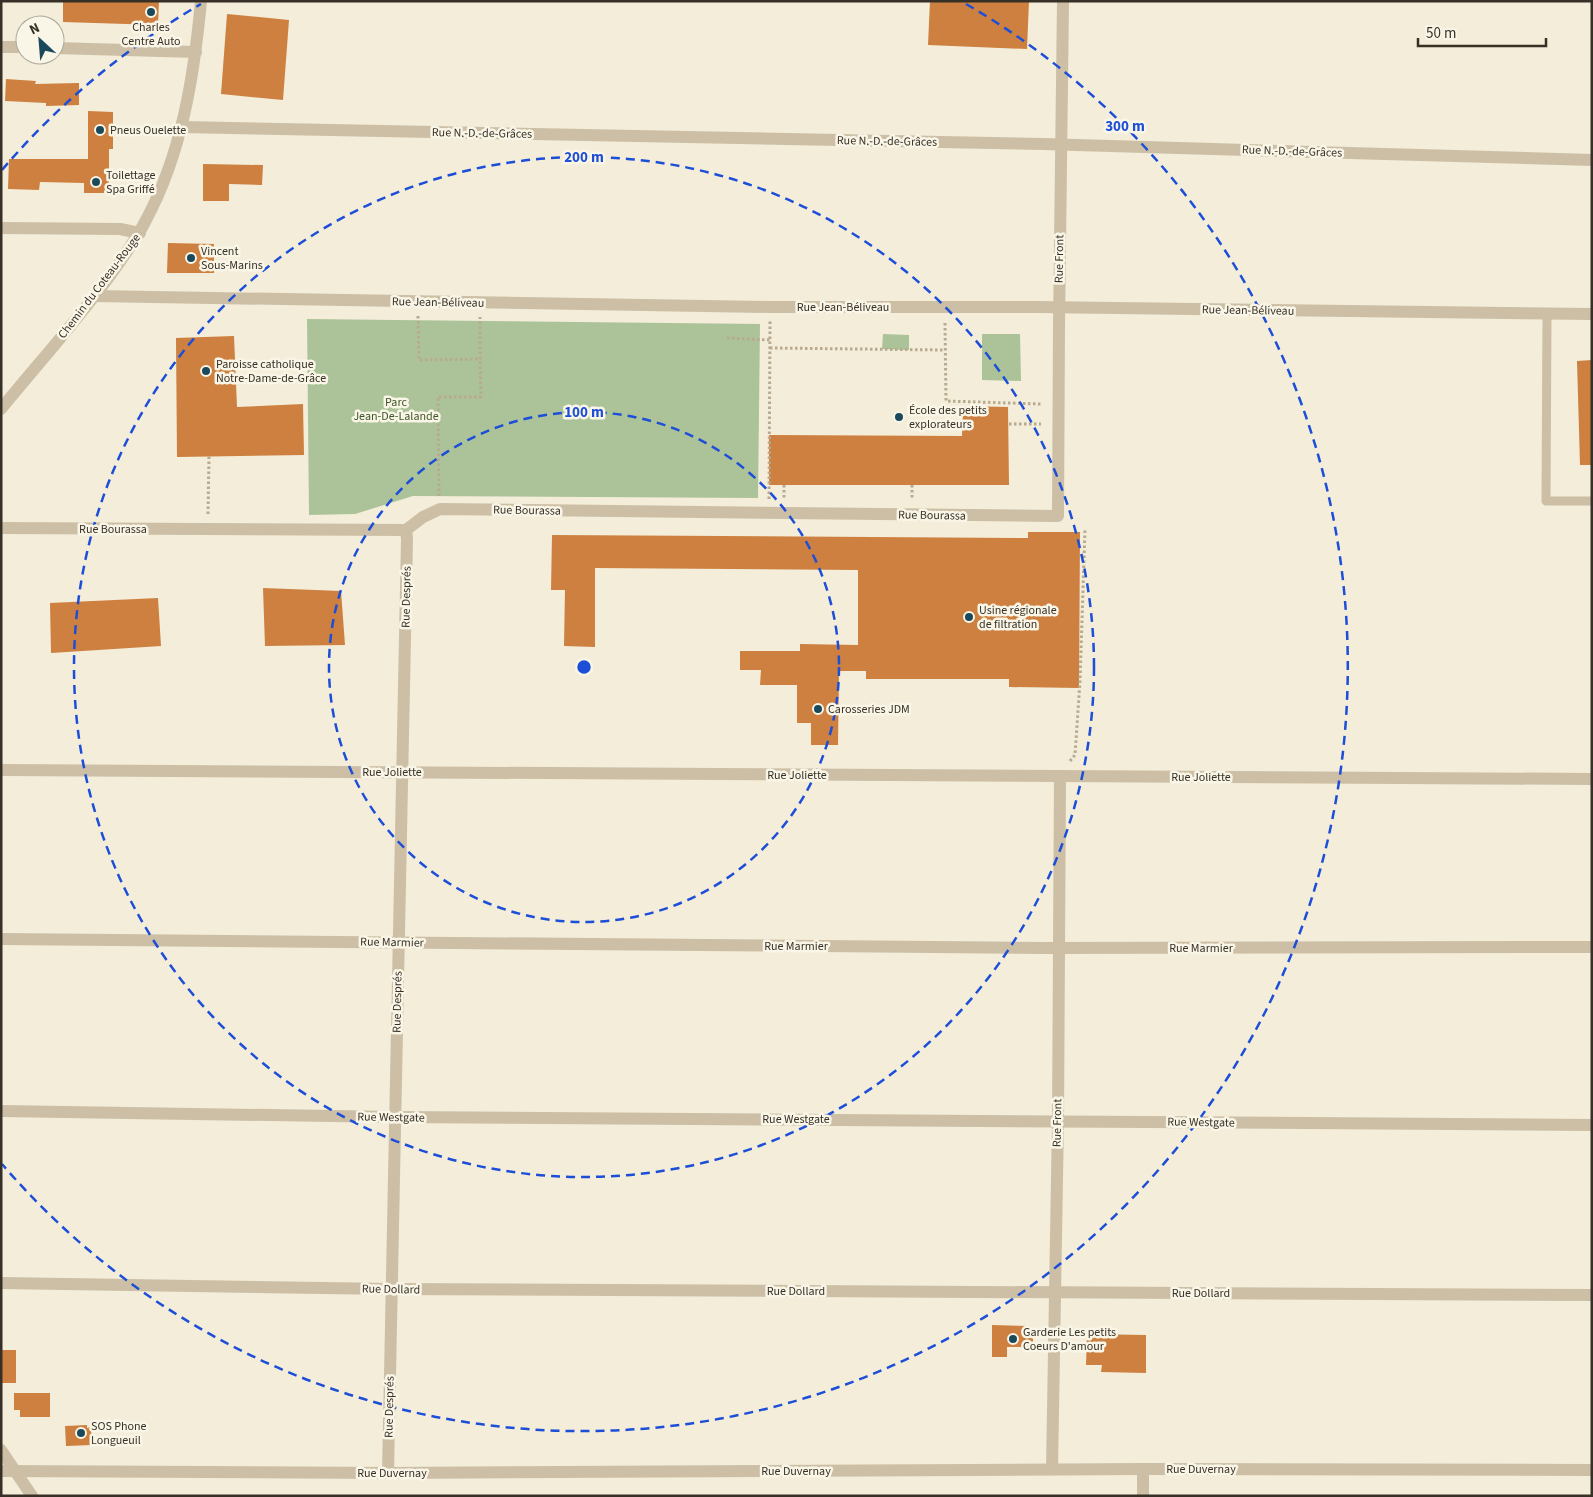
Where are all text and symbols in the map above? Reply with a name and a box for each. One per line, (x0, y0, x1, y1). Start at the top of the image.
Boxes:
marker: Charles Centre Auto (145, 6, 157, 18)
north arrow (15, 15, 65, 65)
scale bar (1418, 15, 1546, 47)
text: N (26, 18, 43, 40)
place label: Charles Centre Auto (121, 19, 181, 50)
text: 50 m (1426, 23, 1456, 44)
text: 300 m (1105, 116, 1145, 137)
place label: Pneus Ouelette (110, 122, 186, 139)
marker: Pneus Ouelette (94, 124, 106, 136)
street label: Rue N.-D.-de-Grâces (432, 124, 532, 143)
street label: Rue N.-D.-de-Grâces (837, 132, 937, 151)
street label: Rue N.-D.-de-Grâces (1242, 141, 1342, 162)
text: 200 m (564, 147, 604, 168)
place label: Toilettage Spa Griffé (106, 167, 156, 198)
marker: Toilettage Spa Griffé (90, 176, 102, 188)
street label: Chemin du Coteau-Rouge (54, 230, 145, 342)
street label: Rue Front (1051, 235, 1068, 283)
place label: Vincent Sous-Marins (201, 243, 263, 274)
marker: Vincent Sous-Marins (185, 252, 197, 264)
street label: Rue Jean-Béliveau (392, 293, 484, 312)
street label: Rue Jean-Béliveau (797, 299, 889, 316)
street label: Rue Jean-Béliveau (1202, 301, 1294, 320)
place label: Paroisse catholique Notre-Dame-de-Grâce (216, 356, 326, 387)
marker: Paroisse catholique Notre-Dame-de-Grâce (200, 365, 212, 377)
park label: Parc Jean-De-Lalande (353, 394, 439, 425)
text: 100 m (564, 402, 604, 423)
place label: École des petits explorateurs (909, 402, 987, 433)
marker: École des petits explorateurs (893, 411, 905, 423)
street label: Rue Bourassa (493, 501, 561, 520)
street label: Rue Bourassa (898, 506, 966, 525)
street label: Rue Bourassa (79, 521, 147, 538)
street label: Rue Després (397, 566, 416, 628)
place label: Usine régionale de filtration (979, 602, 1057, 633)
marker: Usine régionale de filtration (963, 611, 975, 623)
centre of rings (575, 658, 593, 676)
place label: Carosseries JDM (828, 701, 910, 718)
marker: Carosseries JDM (812, 703, 824, 715)
street label: Rue Joliette (362, 764, 422, 781)
street label: Rue Joliette (767, 767, 827, 784)
street label: Rue Joliette (1171, 769, 1231, 786)
street label: Rue Marmier (360, 933, 425, 952)
street label: Rue Marmier (764, 938, 829, 955)
street label: Rue Marmier (1169, 940, 1234, 957)
street label: Rue Després (388, 971, 407, 1033)
street label: Rue Front (1049, 1099, 1066, 1147)
street label: Rue Westgate (357, 1108, 425, 1127)
street label: Rue Westgate (762, 1111, 830, 1128)
street label: Rue Westgate (1167, 1113, 1235, 1132)
street label: Rue Dollard (362, 1280, 420, 1299)
street label: Rue Dollard (767, 1283, 825, 1300)
street label: Rue Dollard (1172, 1285, 1230, 1302)
place label: Garderie Les petits Coeurs D'amour (1023, 1324, 1116, 1355)
marker: Garderie Les petits Coeurs D'amour (1007, 1333, 1019, 1345)
street label: Rue Després (380, 1376, 399, 1438)
place label: SOS Phone Longueuil (91, 1418, 147, 1449)
marker: SOS Phone Longueuil (75, 1427, 87, 1439)
street label: Rue Duvernay (1166, 1461, 1236, 1478)
street label: Rue Duvernay (761, 1463, 831, 1480)
street label: Rue Duvernay (357, 1465, 427, 1482)

